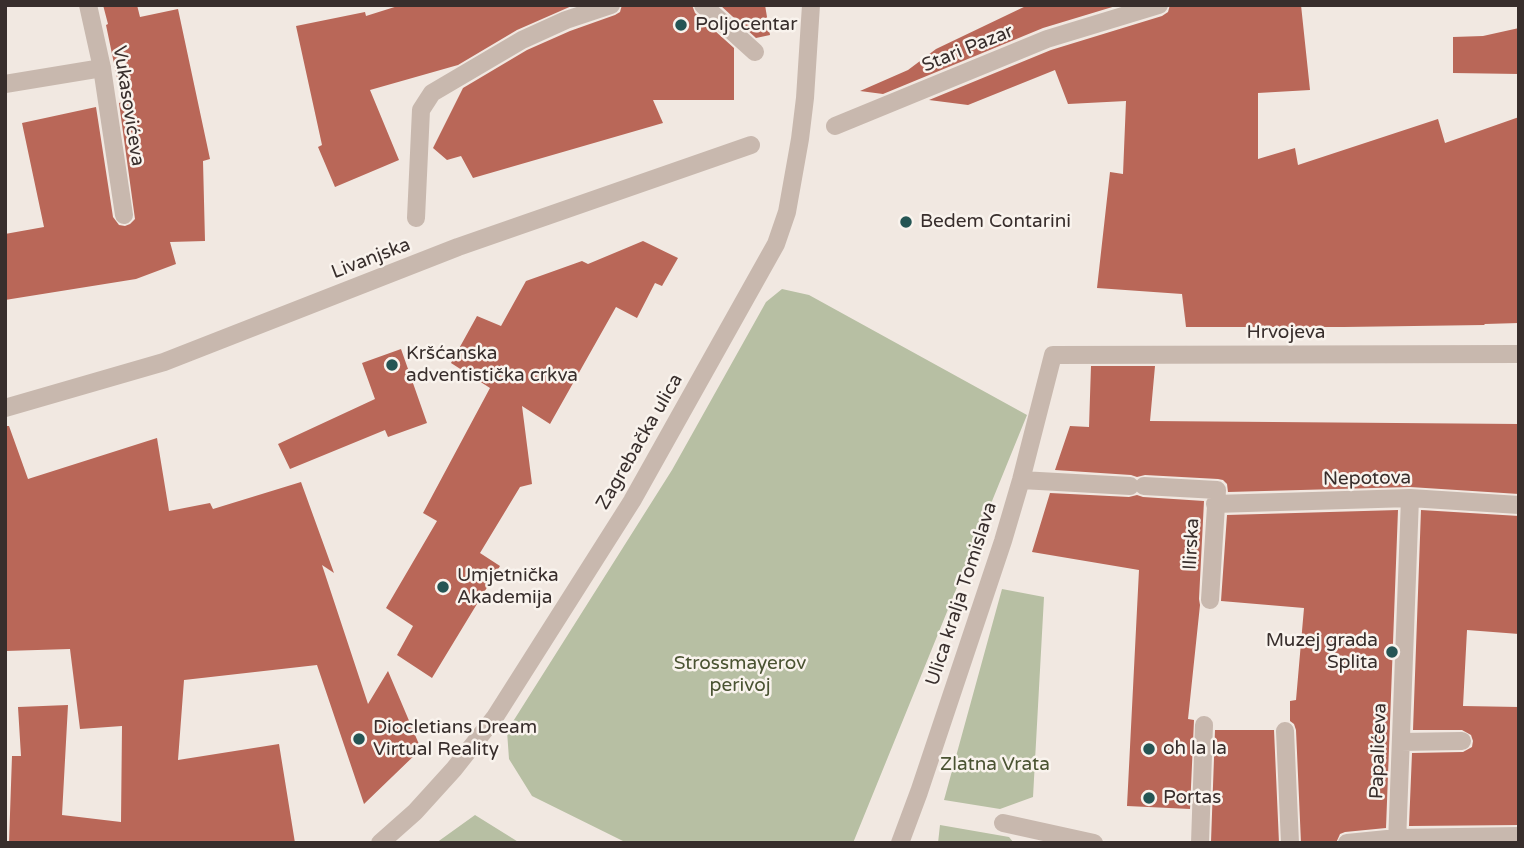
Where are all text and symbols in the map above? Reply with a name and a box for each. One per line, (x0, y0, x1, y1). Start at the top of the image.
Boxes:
place label: Poljocentar (695, 14, 798, 36)
marker: Poljocentar (673, 17, 689, 33)
street label: Stari Pazar (919, 20, 1017, 78)
street label: Vukasovićeva (107, 44, 149, 168)
place label: Bedem Contarini (920, 211, 1071, 233)
marker: Bedem Contarini (898, 214, 914, 230)
street label: Livanjska (328, 234, 414, 284)
street label: Hrvojeva (1246, 322, 1326, 344)
place label: Kršćanska adventistička crkva (406, 343, 578, 387)
marker: Kršćanska adventistička crkva (384, 357, 400, 373)
street label: Zagrebačka ulica (592, 370, 688, 514)
street label: Nepotova (1323, 467, 1411, 491)
street label: Ulica kralja Tomislava (922, 499, 1002, 689)
street label: Ilirska (1179, 517, 1205, 571)
place label: Umjetnička Akademija (457, 565, 559, 609)
marker: Umjetnička Akademija (435, 579, 451, 595)
place label: Muzej grada Splita (1266, 630, 1378, 674)
marker: Muzej grada Splita (1384, 644, 1400, 660)
park label: Strossmayerov perivoj (674, 653, 806, 697)
street label: Papalićeva (1366, 702, 1392, 800)
place label: Diocletians Dream Virtual Reality (373, 717, 537, 761)
marker: Diocletians Dream Virtual Reality (351, 731, 367, 747)
place label: oh la la (1163, 738, 1227, 760)
marker: oh la la (1141, 741, 1157, 757)
park label: Zlatna Vrata (940, 754, 1050, 776)
place label: Portas (1163, 787, 1221, 809)
marker: Portas (1141, 790, 1157, 806)

